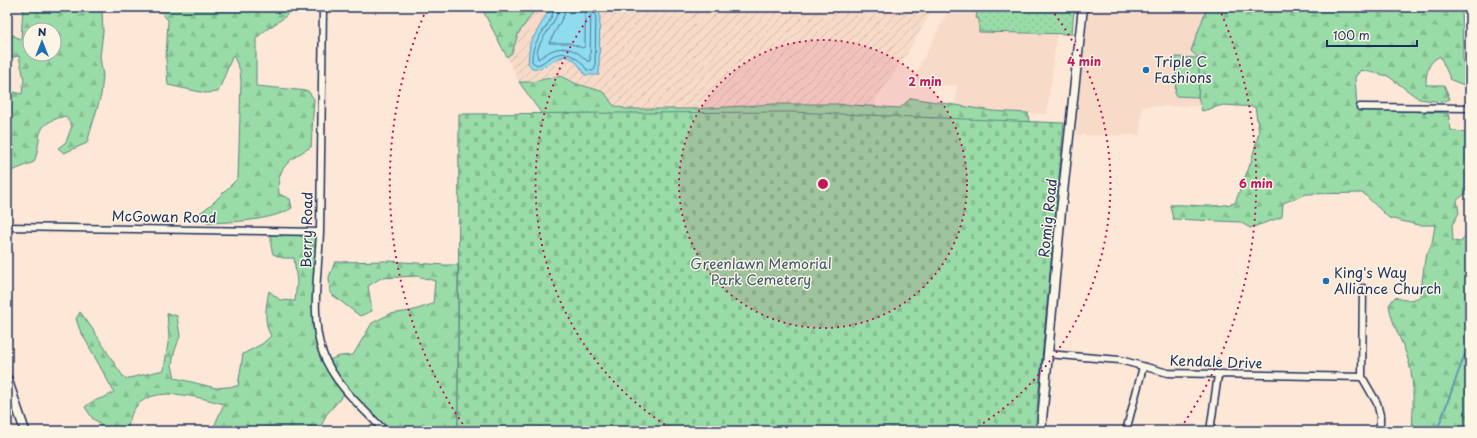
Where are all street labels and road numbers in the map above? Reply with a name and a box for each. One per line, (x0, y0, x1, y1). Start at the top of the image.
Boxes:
street label: Romig Road (1033, 177, 1062, 259)
street label: Berry Road (295, 192, 318, 268)
street label: McGowan Road (111, 205, 217, 228)
street label: Kendale Drive (1169, 349, 1263, 374)

